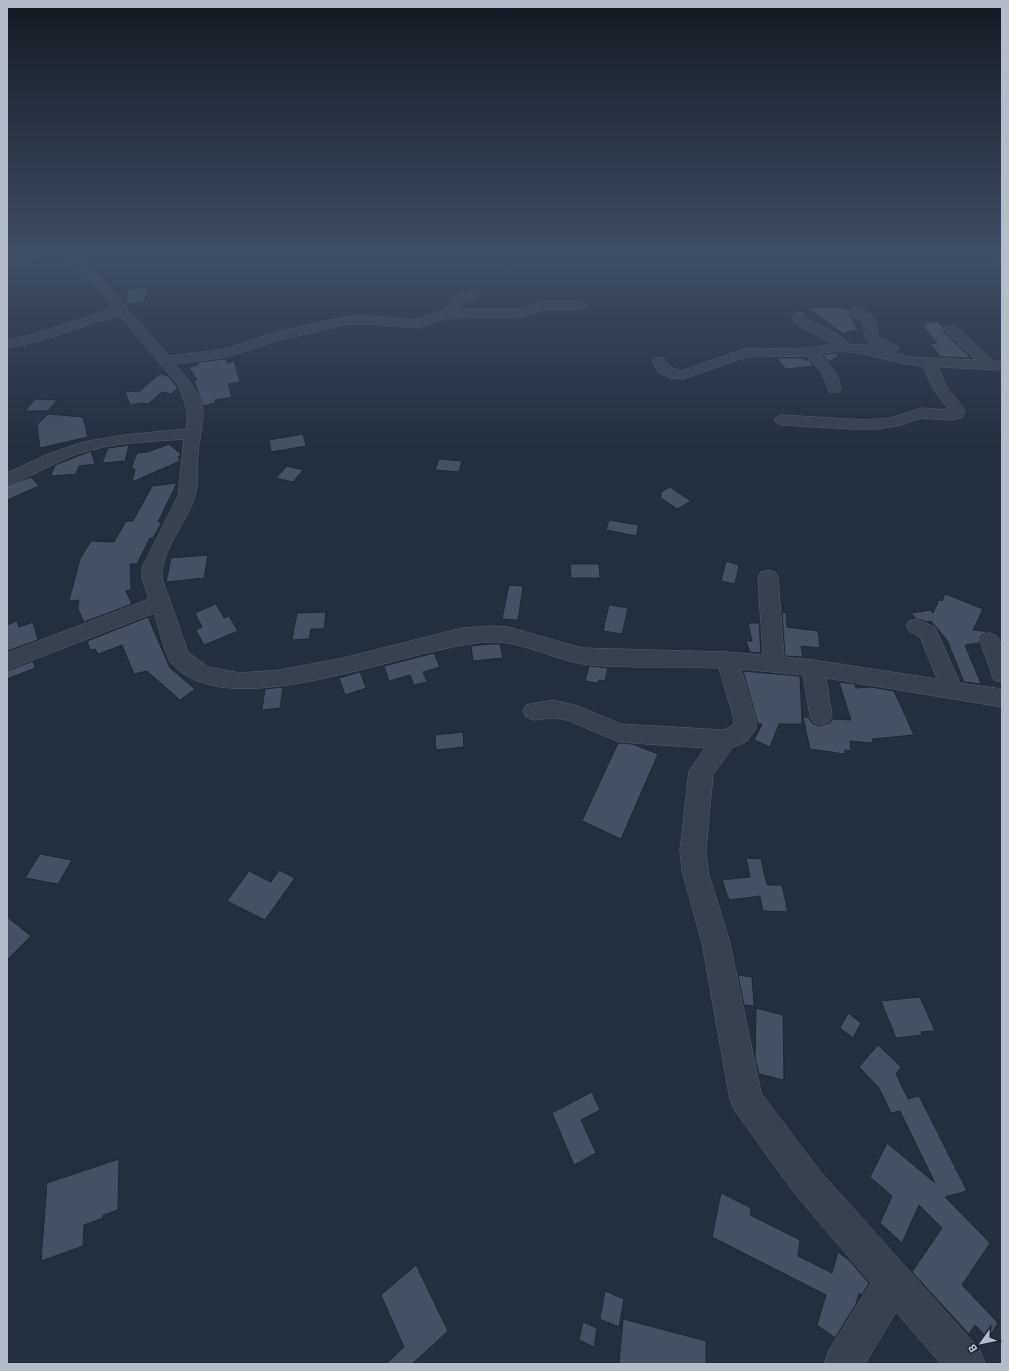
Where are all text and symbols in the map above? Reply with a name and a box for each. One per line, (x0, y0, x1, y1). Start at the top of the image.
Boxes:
north arrow (961, 1323, 1001, 1363)
text: B (964, 1342, 980, 1356)

